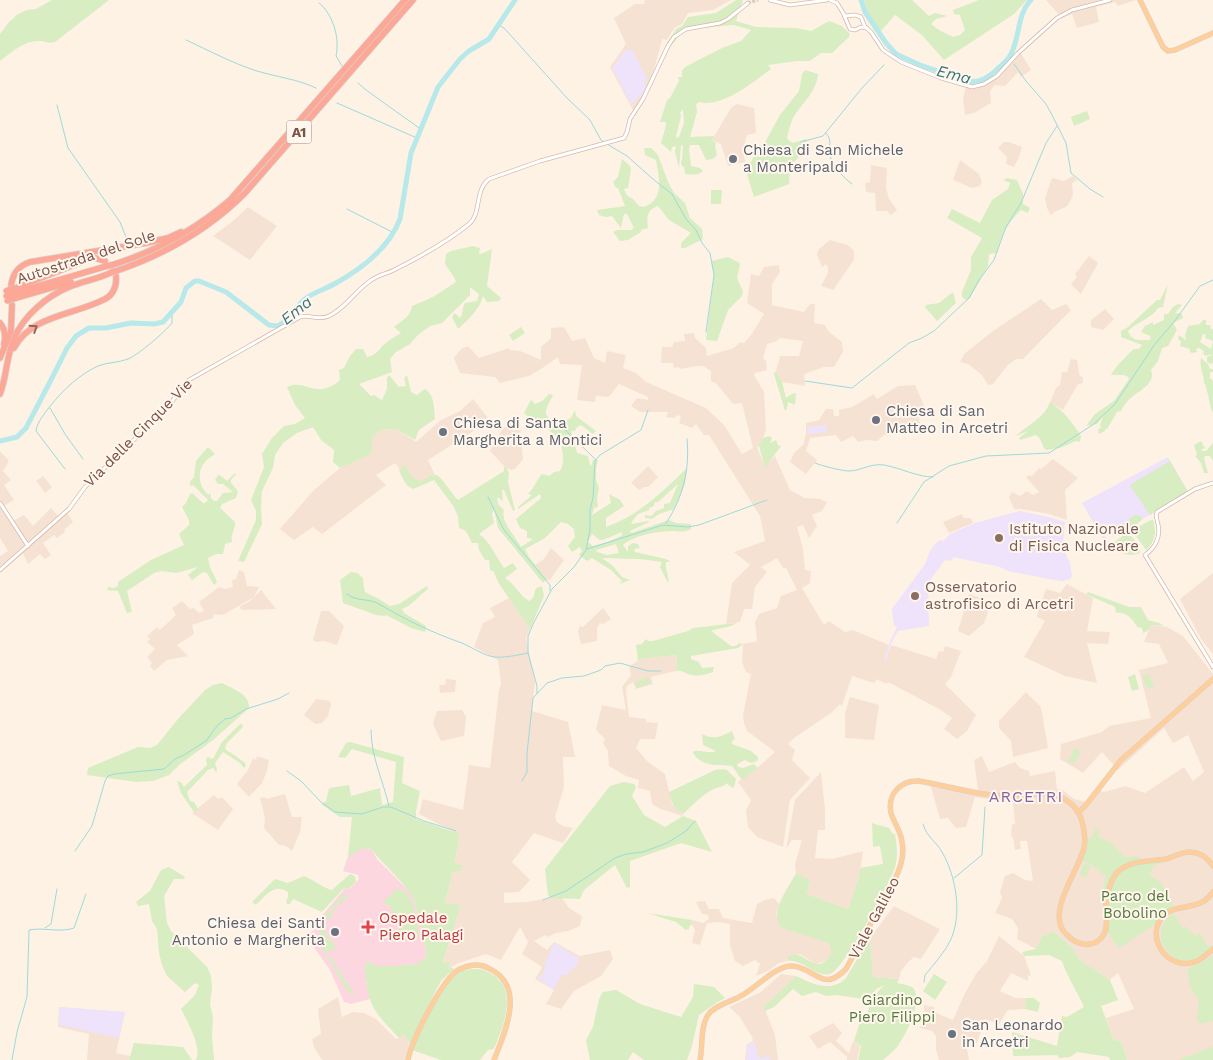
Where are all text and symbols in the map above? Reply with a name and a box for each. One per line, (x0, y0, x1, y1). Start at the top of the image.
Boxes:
water label: Ema (935, 61, 973, 88)
road number: A1 (286, 120, 312, 144)
place label: Chiesa di San Michele a Monteripaldi (743, 141, 904, 176)
marker: Chiesa di San Michele a Monteripaldi (727, 153, 739, 165)
street label: Autostrada del Sole (14, 226, 158, 288)
water label: Ema (277, 292, 316, 329)
one-way arrow (28, 325, 38, 334)
street label: Via delle Cinque Vie (80, 375, 196, 491)
place label: Chiesa di San Matteo in Arcetri (886, 402, 1008, 437)
place label: Chiesa di Santa Margherita a Montici (453, 414, 602, 449)
marker: Chiesa di San Matteo in Arcetri (870, 414, 882, 426)
marker: Chiesa di Santa Margherita a Montici (437, 426, 449, 438)
place label: Istituto Nazionale di Fisica Nucleare (1009, 520, 1139, 555)
marker: Istituto Nazionale di Fisica Nucleare (993, 532, 1005, 544)
place label: Osservatorio astrofisico di Arcetri (925, 578, 1074, 613)
marker: Osservatorio astrofisico di Arcetri (909, 590, 921, 602)
district label: ARCETRI (989, 787, 1063, 806)
street label: Viale Galileo (845, 874, 903, 962)
park label: Parco del Bobolino (1101, 887, 1170, 922)
place label: Ospedale Piero Palagi (379, 909, 463, 944)
place label: Chiesa dei Santi Antonio e Margherita (172, 914, 325, 949)
marker: Ospedale Piero Palagi (361, 920, 375, 934)
marker: Chiesa dei Santi Antonio e Margherita (329, 926, 341, 938)
park label: Giardino Piero Filippi (849, 991, 935, 1026)
place label: San Leonardo in Arcetri (962, 1016, 1063, 1051)
marker: San Leonardo in Arcetri (946, 1028, 958, 1040)

